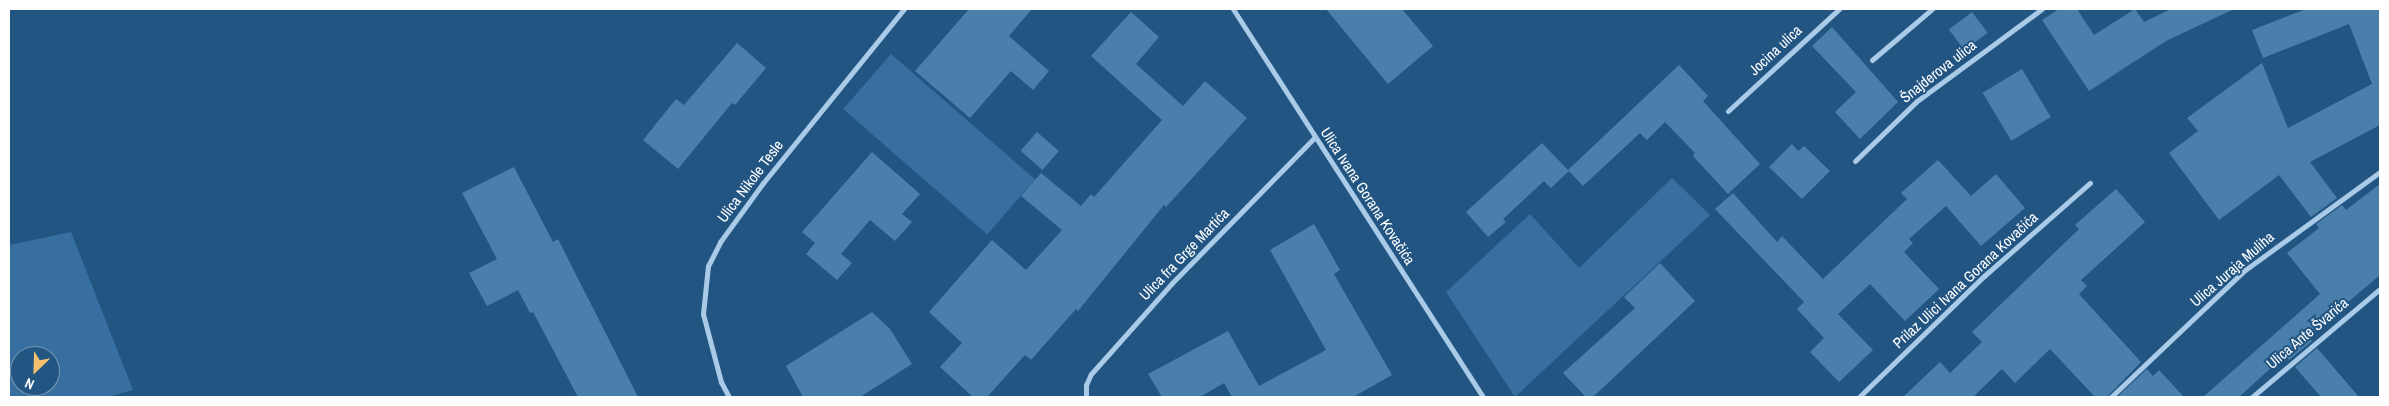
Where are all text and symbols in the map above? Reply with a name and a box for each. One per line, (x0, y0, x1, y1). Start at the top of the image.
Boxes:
street label: Jocina ulica (1745, 21, 1805, 79)
street label: Šnajderova ulica (1896, 36, 1980, 106)
street label: Ulica Ivana Gorana Kovačića (1317, 124, 1419, 268)
street label: Ulica Nikole Tesle (713, 136, 787, 226)
street label: Ulica fra Grge Martića (1136, 204, 1232, 304)
street label: Prilaz Ulici Ivana Gorana Kovačića (1889, 208, 2041, 352)
street label: Ulica Juraja Muliha (2186, 228, 2278, 310)
street label: Ulica Ante Švarića (2262, 293, 2352, 373)
north arrow (10, 346, 60, 396)
text: N (22, 374, 37, 394)

